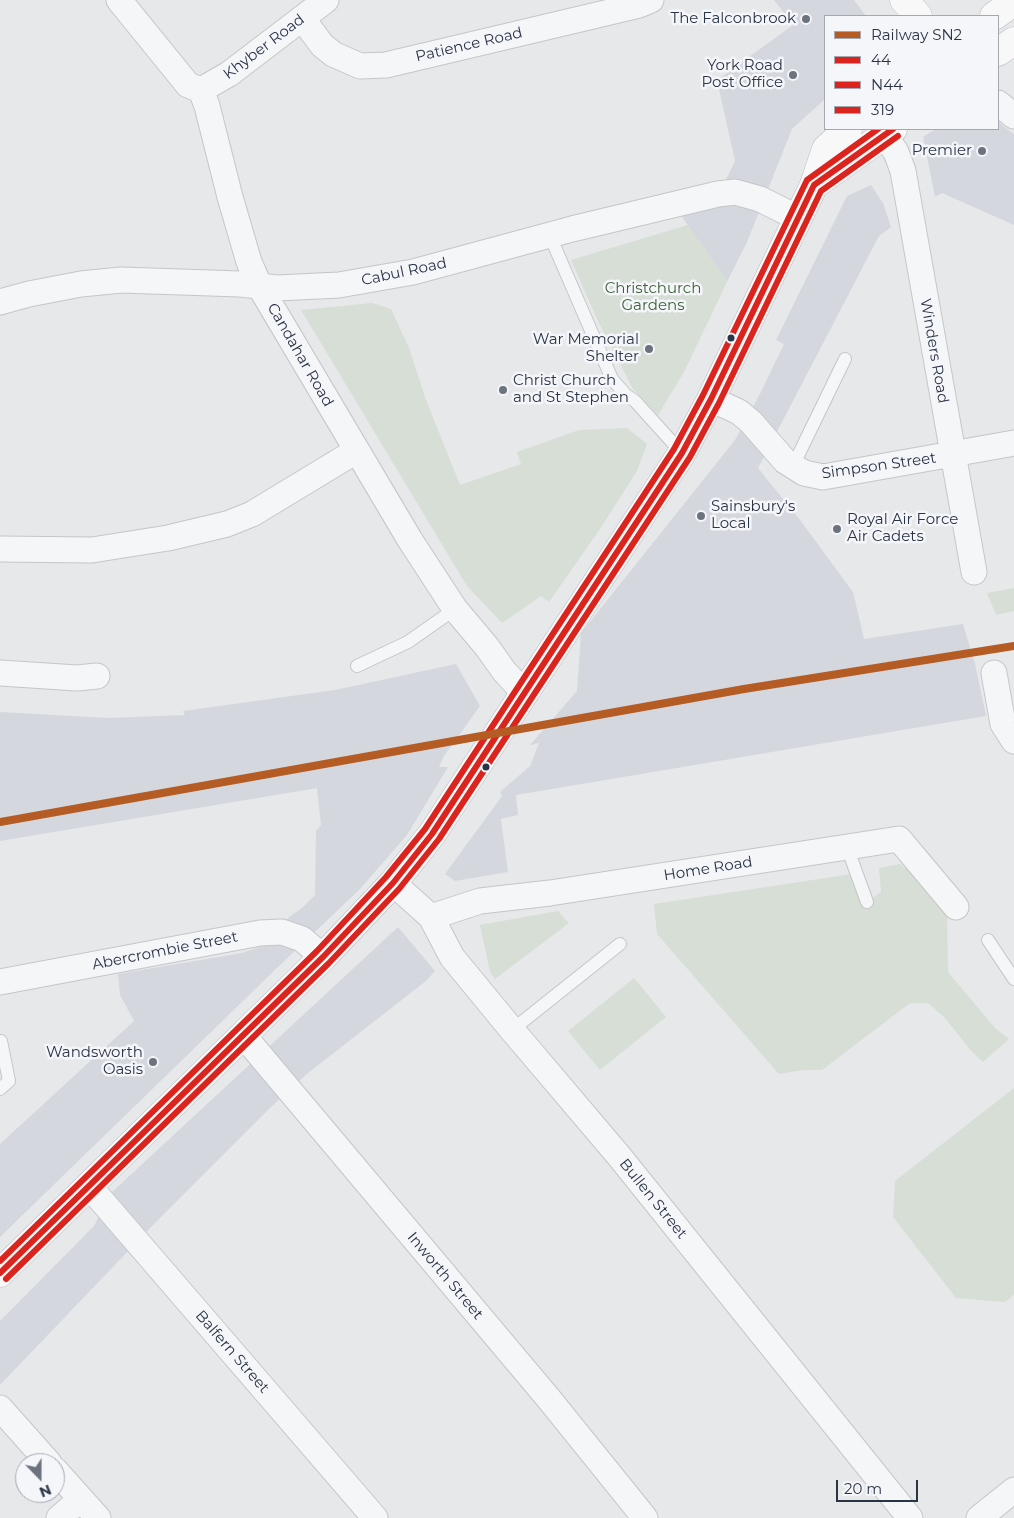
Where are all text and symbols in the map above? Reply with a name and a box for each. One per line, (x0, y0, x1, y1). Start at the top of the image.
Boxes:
place label: The Falconbrook (671, 10, 796, 28)
street label: Khyber Road (220, 11, 308, 83)
marker: The Falconbrook (800, 13, 812, 25)
legend (824, 15, 999, 130)
street label: Patience Road (414, 24, 524, 66)
text: Railway SN2 (871, 25, 962, 44)
text: 44 (871, 50, 891, 69)
place label: York Road Post Office (702, 57, 783, 92)
marker: York Road Post Office (787, 69, 799, 81)
text: N44 (871, 75, 903, 94)
text: 319 (871, 100, 894, 119)
place label: Premier (912, 142, 972, 160)
marker: Premier (976, 145, 988, 157)
street label: Cabul Road (360, 254, 448, 290)
park label: Christchurch Gardens (605, 280, 701, 315)
street label: Winders Road (916, 297, 952, 405)
street label: Candahar Road (263, 300, 337, 410)
place label: War Memorial Shelter (533, 331, 639, 366)
unlabelled marker (726, 333, 736, 343)
marker: War Memorial Shelter (643, 343, 655, 355)
place label: Christ Church and St Stephen (513, 372, 629, 407)
marker: Christ Church and St Stephen (497, 384, 509, 396)
street label: Simpson Street (821, 449, 937, 483)
place label: Sainsbury's Local (711, 498, 795, 533)
marker: Sainsbury's Local (695, 510, 707, 522)
place label: Royal Air Force Air Cadets (847, 511, 958, 546)
marker: Royal Air Force Air Cadets (831, 523, 843, 535)
unlabelled marker (481, 762, 491, 772)
street label: Home Road (662, 853, 754, 885)
street label: Abercrombie Street (91, 928, 239, 974)
place label: Wandsworth Oasis (46, 1044, 143, 1079)
marker: Wandsworth Oasis (147, 1056, 159, 1068)
street label: Bullen Street (615, 1155, 691, 1243)
street label: Inworth Street (403, 1229, 487, 1323)
street label: Balfern Street (191, 1307, 273, 1397)
north arrow (15, 1453, 65, 1503)
scale bar (839, 1470, 922, 1502)
text: 20 m (844, 1479, 882, 1498)
text: N (37, 1481, 54, 1501)

